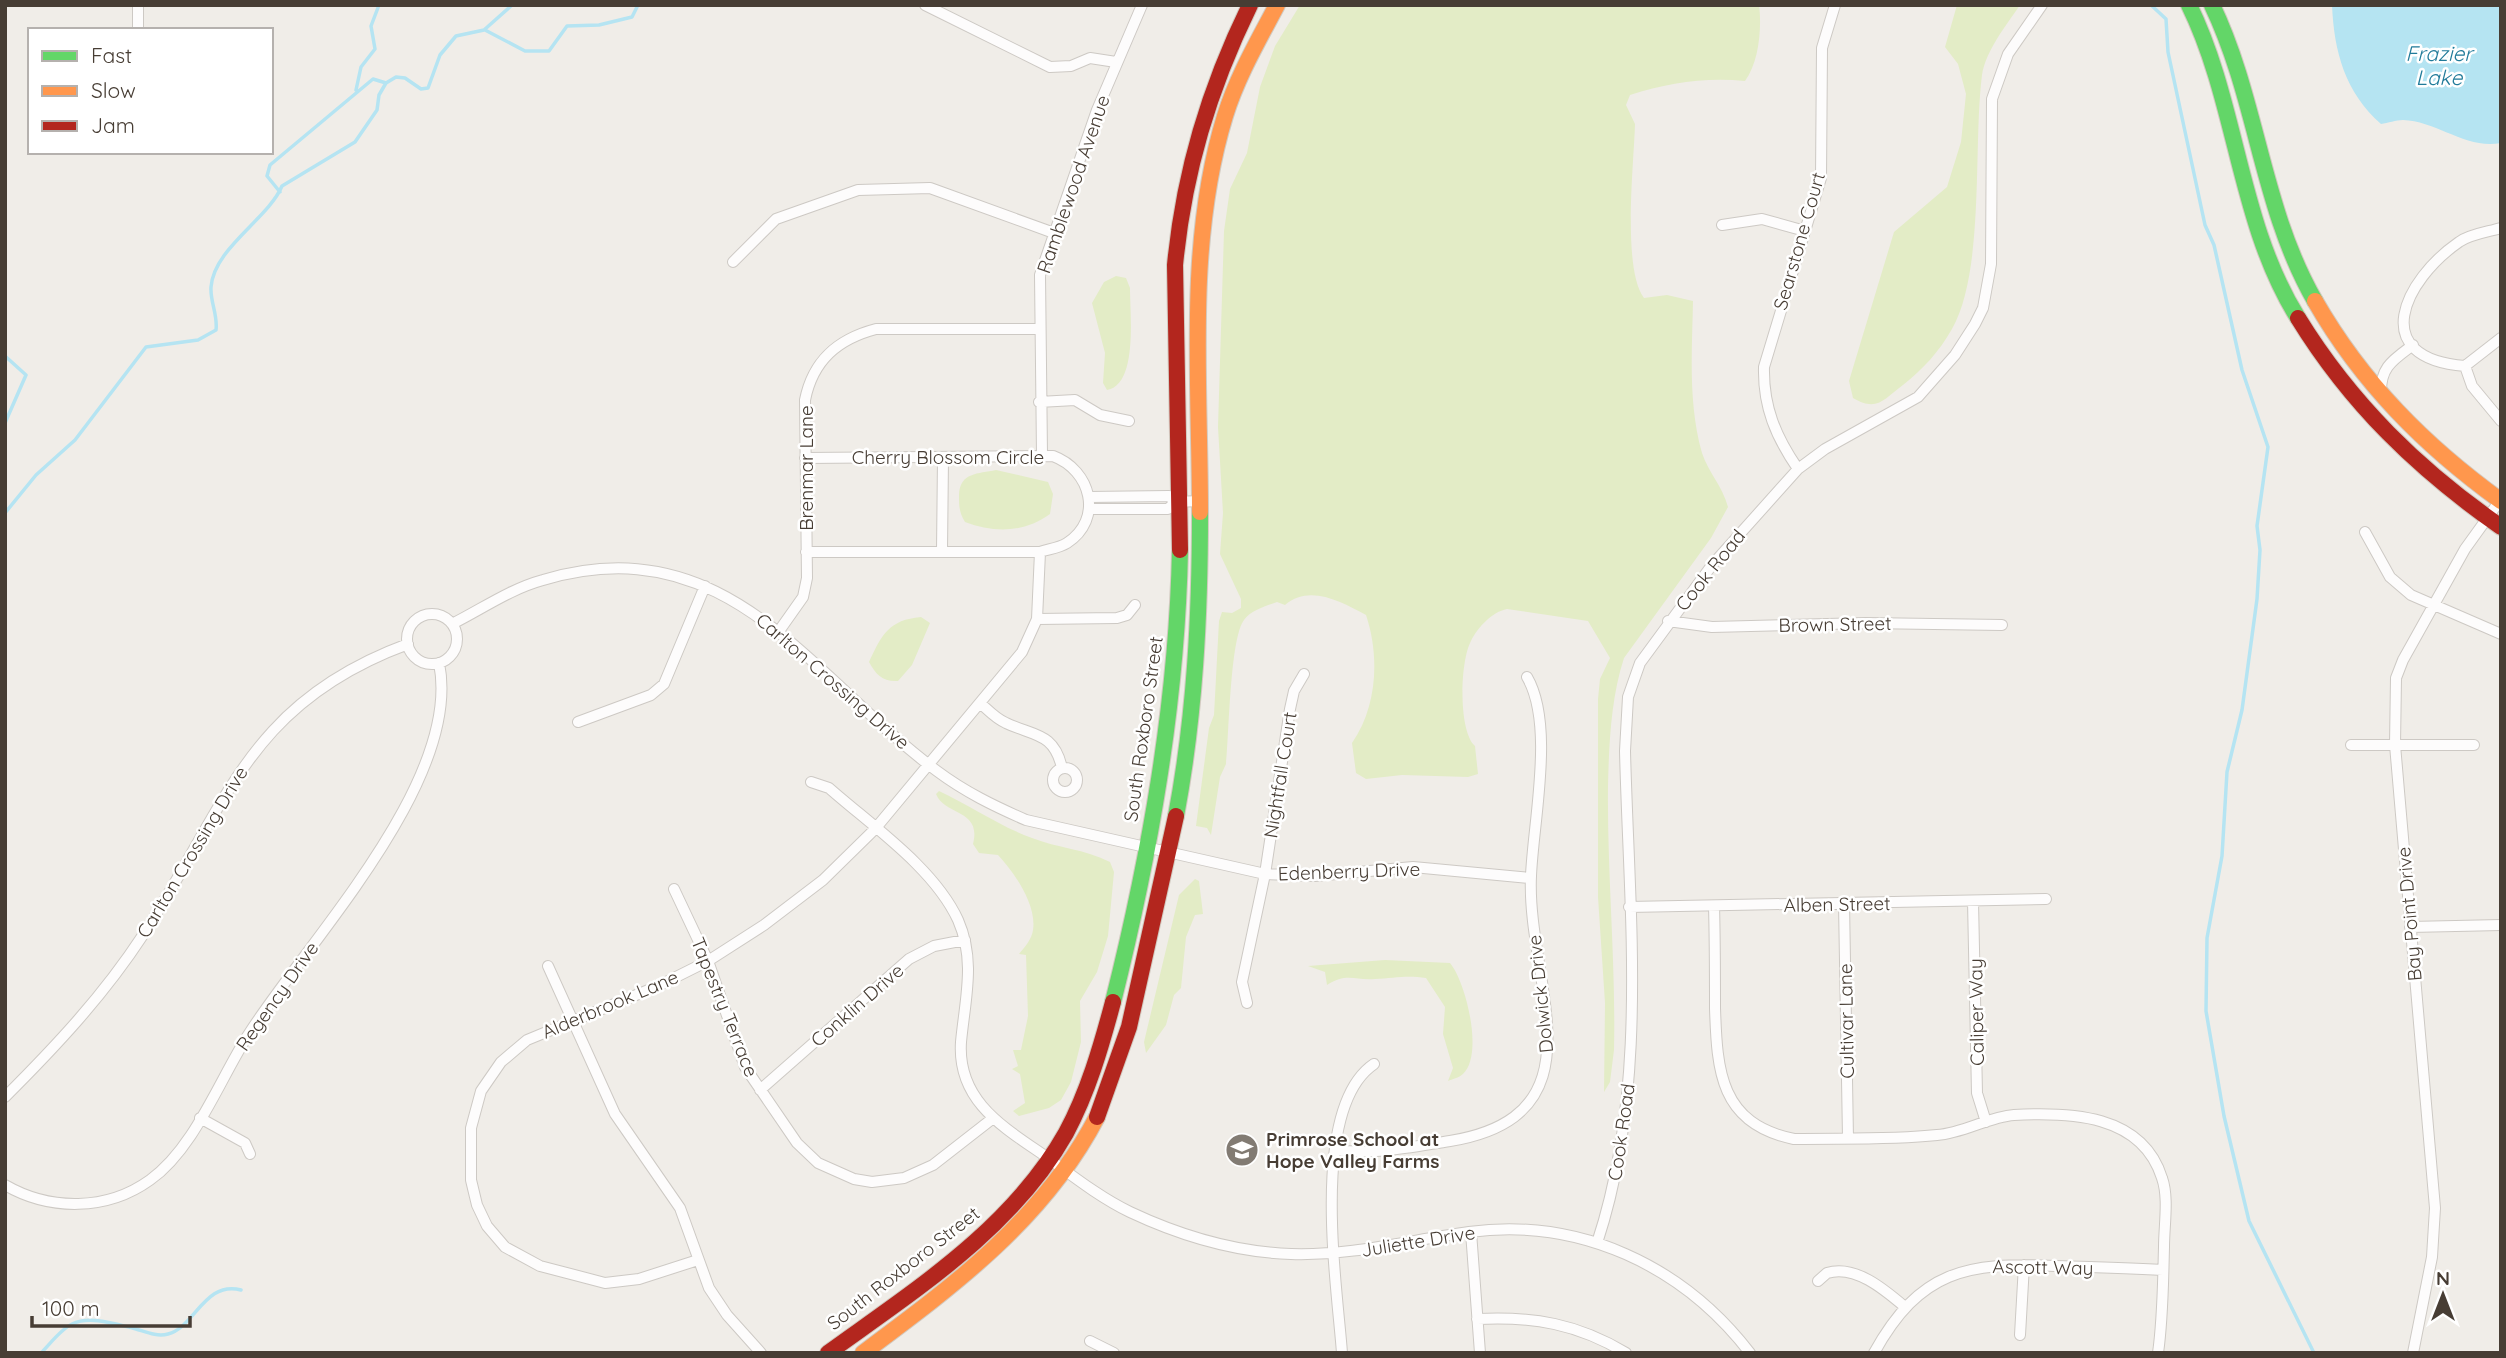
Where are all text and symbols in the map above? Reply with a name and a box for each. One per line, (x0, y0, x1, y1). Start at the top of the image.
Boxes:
legend (28, 28, 273, 154)
water label: Frazier Lake (2406, 40, 2475, 90)
text: Fast (91, 42, 132, 68)
text: Slow (91, 77, 136, 103)
street label: Ramblewood Avenue (1031, 92, 1115, 276)
text: Jam (91, 112, 135, 138)
street label: Searstone Court (1768, 169, 1830, 313)
street label: Brenmar Lane (794, 405, 818, 531)
street label: Cherry Blossom Circle (852, 445, 1044, 469)
street label: Cook Road (1670, 524, 1750, 616)
street label: Carlton Crossing Drive (751, 608, 915, 754)
street label: Brown Street (1778, 611, 1892, 637)
street label: South Roxboro Street (1118, 635, 1168, 823)
street label: Nightfall Court (1258, 710, 1302, 840)
street label: Carlton Crossing Drive (131, 762, 253, 942)
street label: Bay Point Drive (2391, 846, 2427, 982)
street label: Edenberry Drive (1277, 857, 1421, 885)
street label: Alben Street (1783, 891, 1891, 917)
street label: Tapestry Terrace (686, 934, 764, 1080)
street label: Dolwick Drive (1522, 934, 1558, 1054)
street label: Regency Drive (230, 937, 324, 1055)
street label: Conklin Drive (806, 958, 908, 1052)
street label: Caliper Way (1963, 958, 1989, 1066)
street label: Cultivar Lane (1833, 963, 1859, 1079)
street label: Alderbrook Lane (538, 964, 682, 1044)
street label: Cook Road (1602, 1082, 1640, 1182)
place label: Primrose School at Hope Valley Farms (1266, 1127, 1439, 1173)
school or university icon: Primrose School at Hope Valley Farms (1223, 1131, 1261, 1169)
street label: South Roxboro Street (822, 1201, 984, 1335)
street label: Juliette Drive (1359, 1220, 1477, 1262)
street label: Ascott Way (1992, 1254, 2094, 1280)
north arrow (2408, 1260, 2478, 1330)
text: N (2436, 1266, 2450, 1290)
scale bar (32, 1284, 189, 1328)
text: 100 m (42, 1295, 100, 1321)

